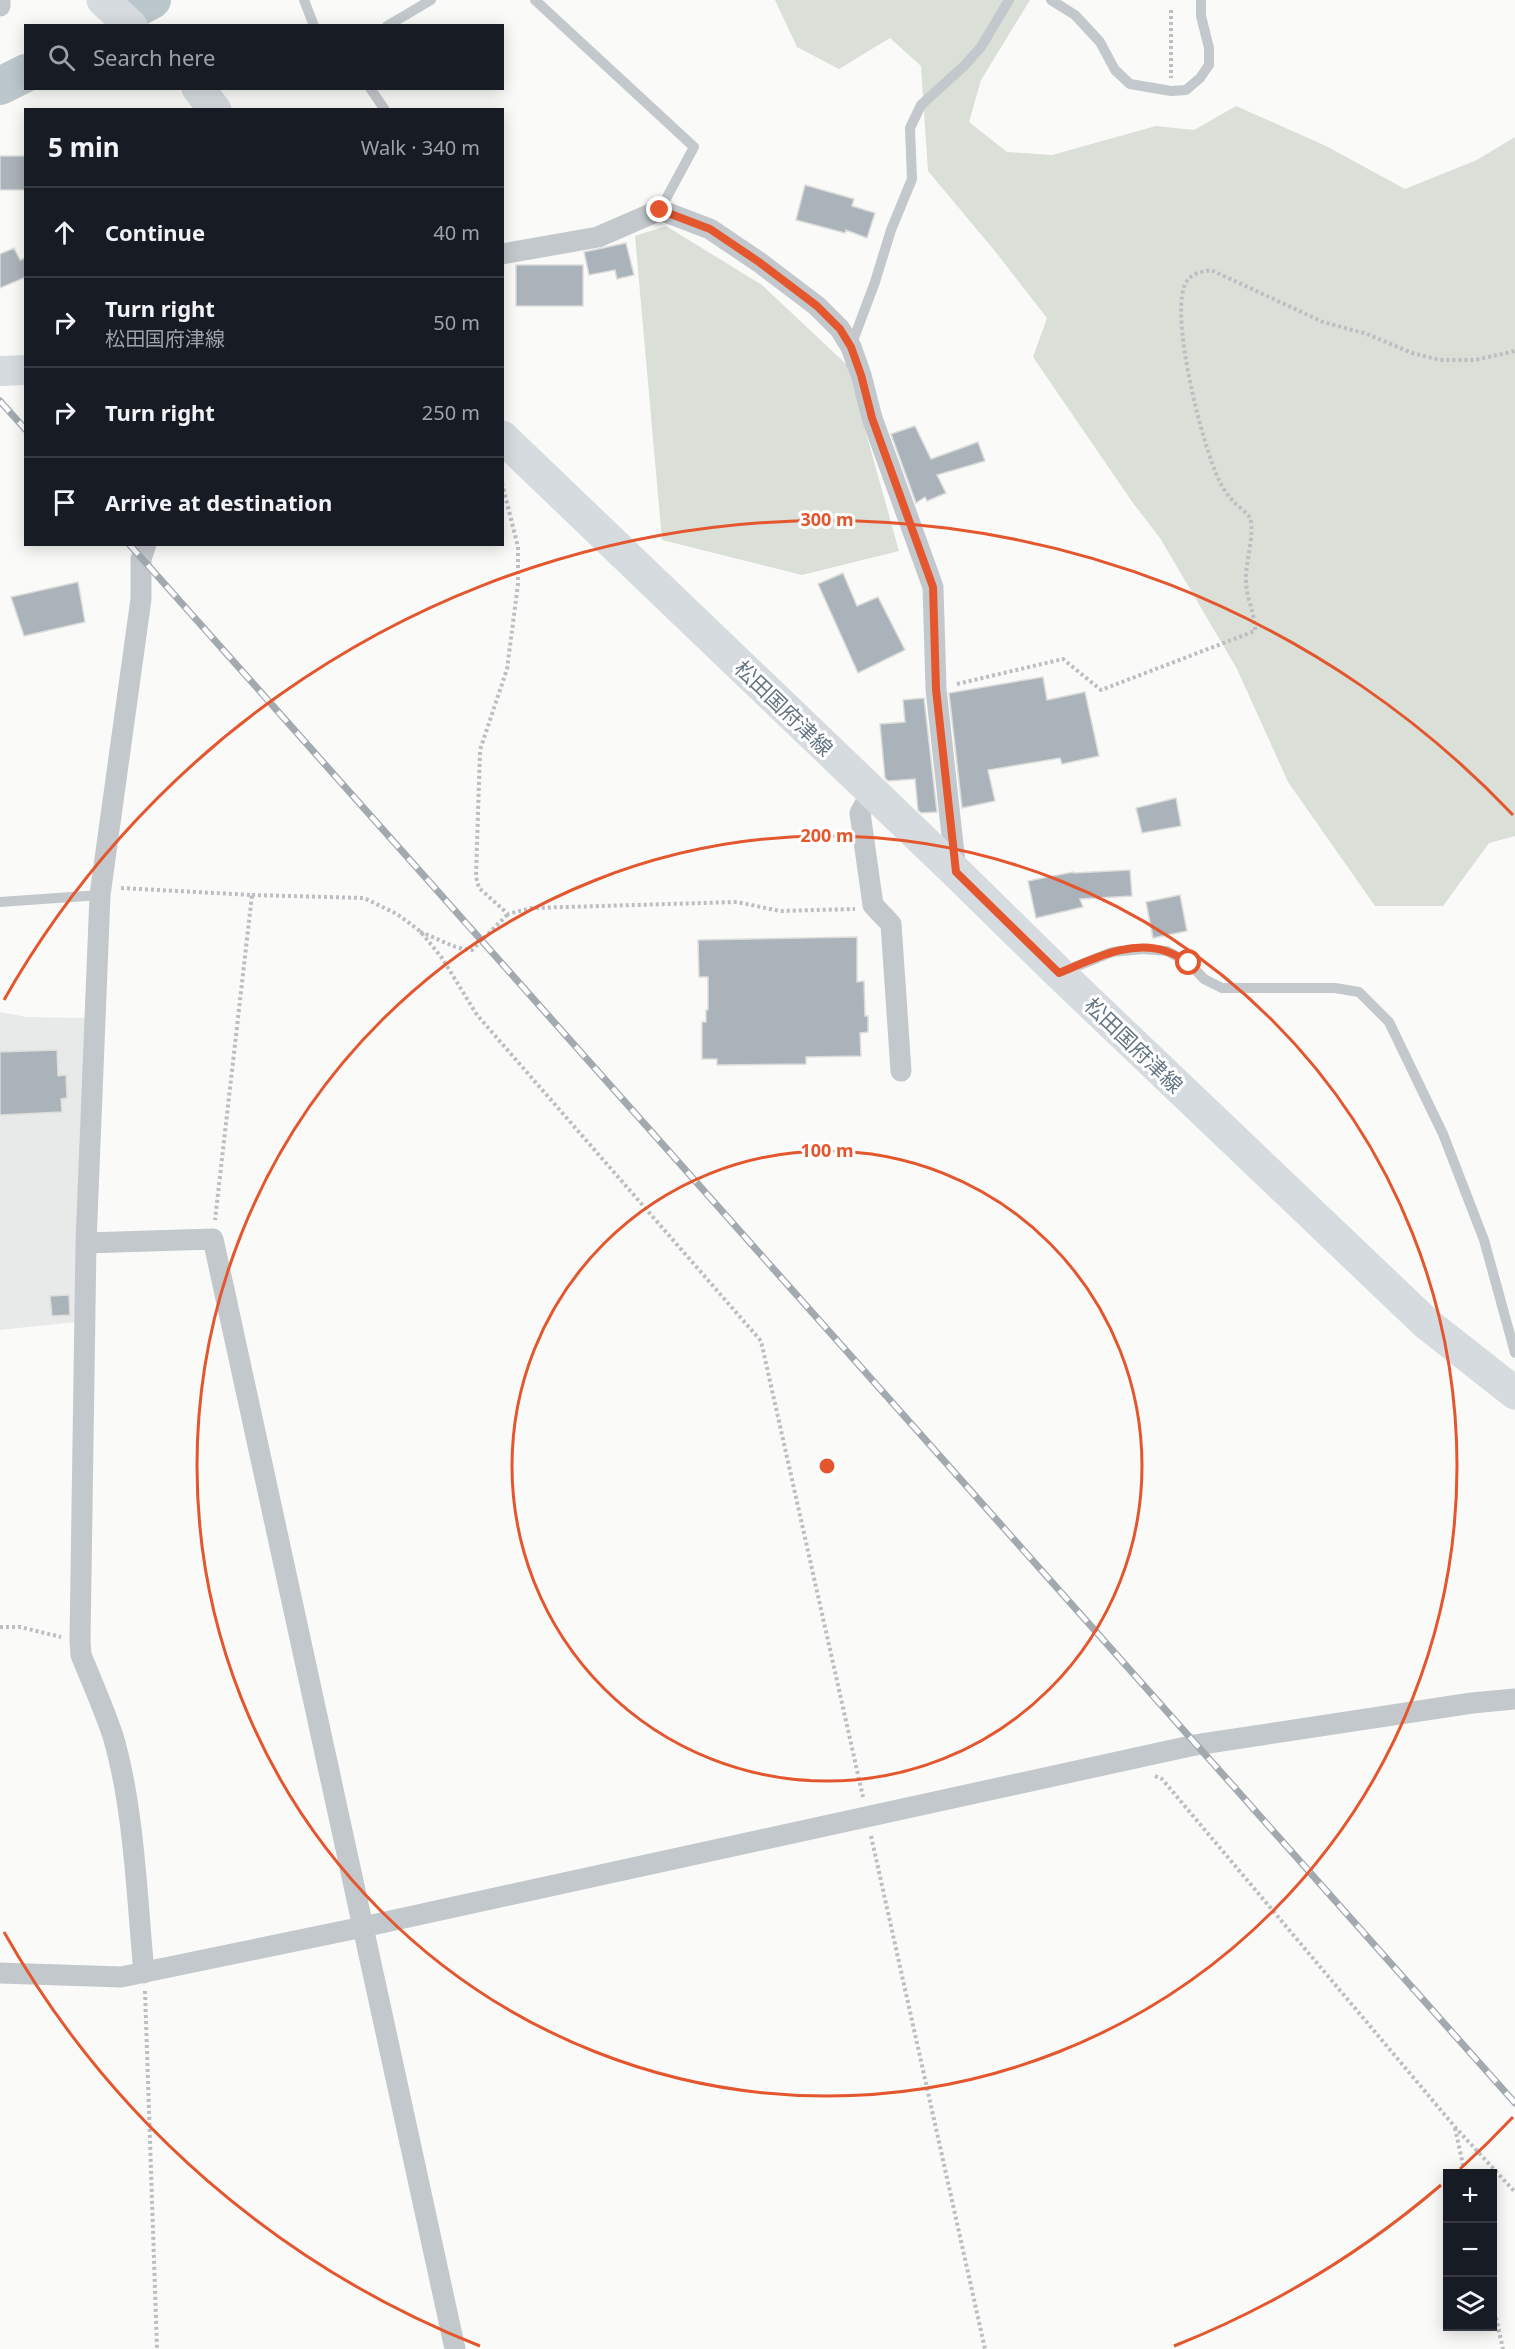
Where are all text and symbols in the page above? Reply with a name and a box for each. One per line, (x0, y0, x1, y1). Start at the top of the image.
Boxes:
search box (24, 24, 504, 90)
icon: search (45, 41, 78, 74)
text: Search here (93, 42, 215, 72)
text: 5 min (48, 129, 120, 165)
text: Walk · 340 m (361, 134, 480, 161)
route end (646, 196, 672, 222)
icon: ahead (48, 216, 81, 249)
text: Continue (105, 217, 205, 247)
text: 40 m (433, 219, 480, 246)
text: Turn right (105, 293, 215, 323)
icon: right (48, 306, 81, 339)
text: 50 m (433, 309, 480, 336)
text: 松田国府津線 (105, 325, 225, 352)
icon: right (48, 396, 81, 429)
text: Turn right (105, 397, 215, 427)
text: 250 m (422, 399, 480, 426)
icon: arrive (48, 486, 81, 519)
text: Arrive at destination (105, 487, 332, 517)
text: 300 m (800, 507, 854, 531)
street label: 松田国府津線 (729, 654, 839, 762)
text: 200 m (800, 823, 854, 847)
route start (1175, 949, 1201, 975)
street label: 松田国府津線 (1079, 991, 1189, 1099)
text: 100 m (800, 1138, 854, 1162)
centre of rings (817, 1456, 837, 1476)
map controls (1443, 2169, 1497, 2331)
button: + (1443, 2169, 1497, 2223)
button: − (1443, 2223, 1497, 2277)
button: layers (1443, 2277, 1497, 2331)

